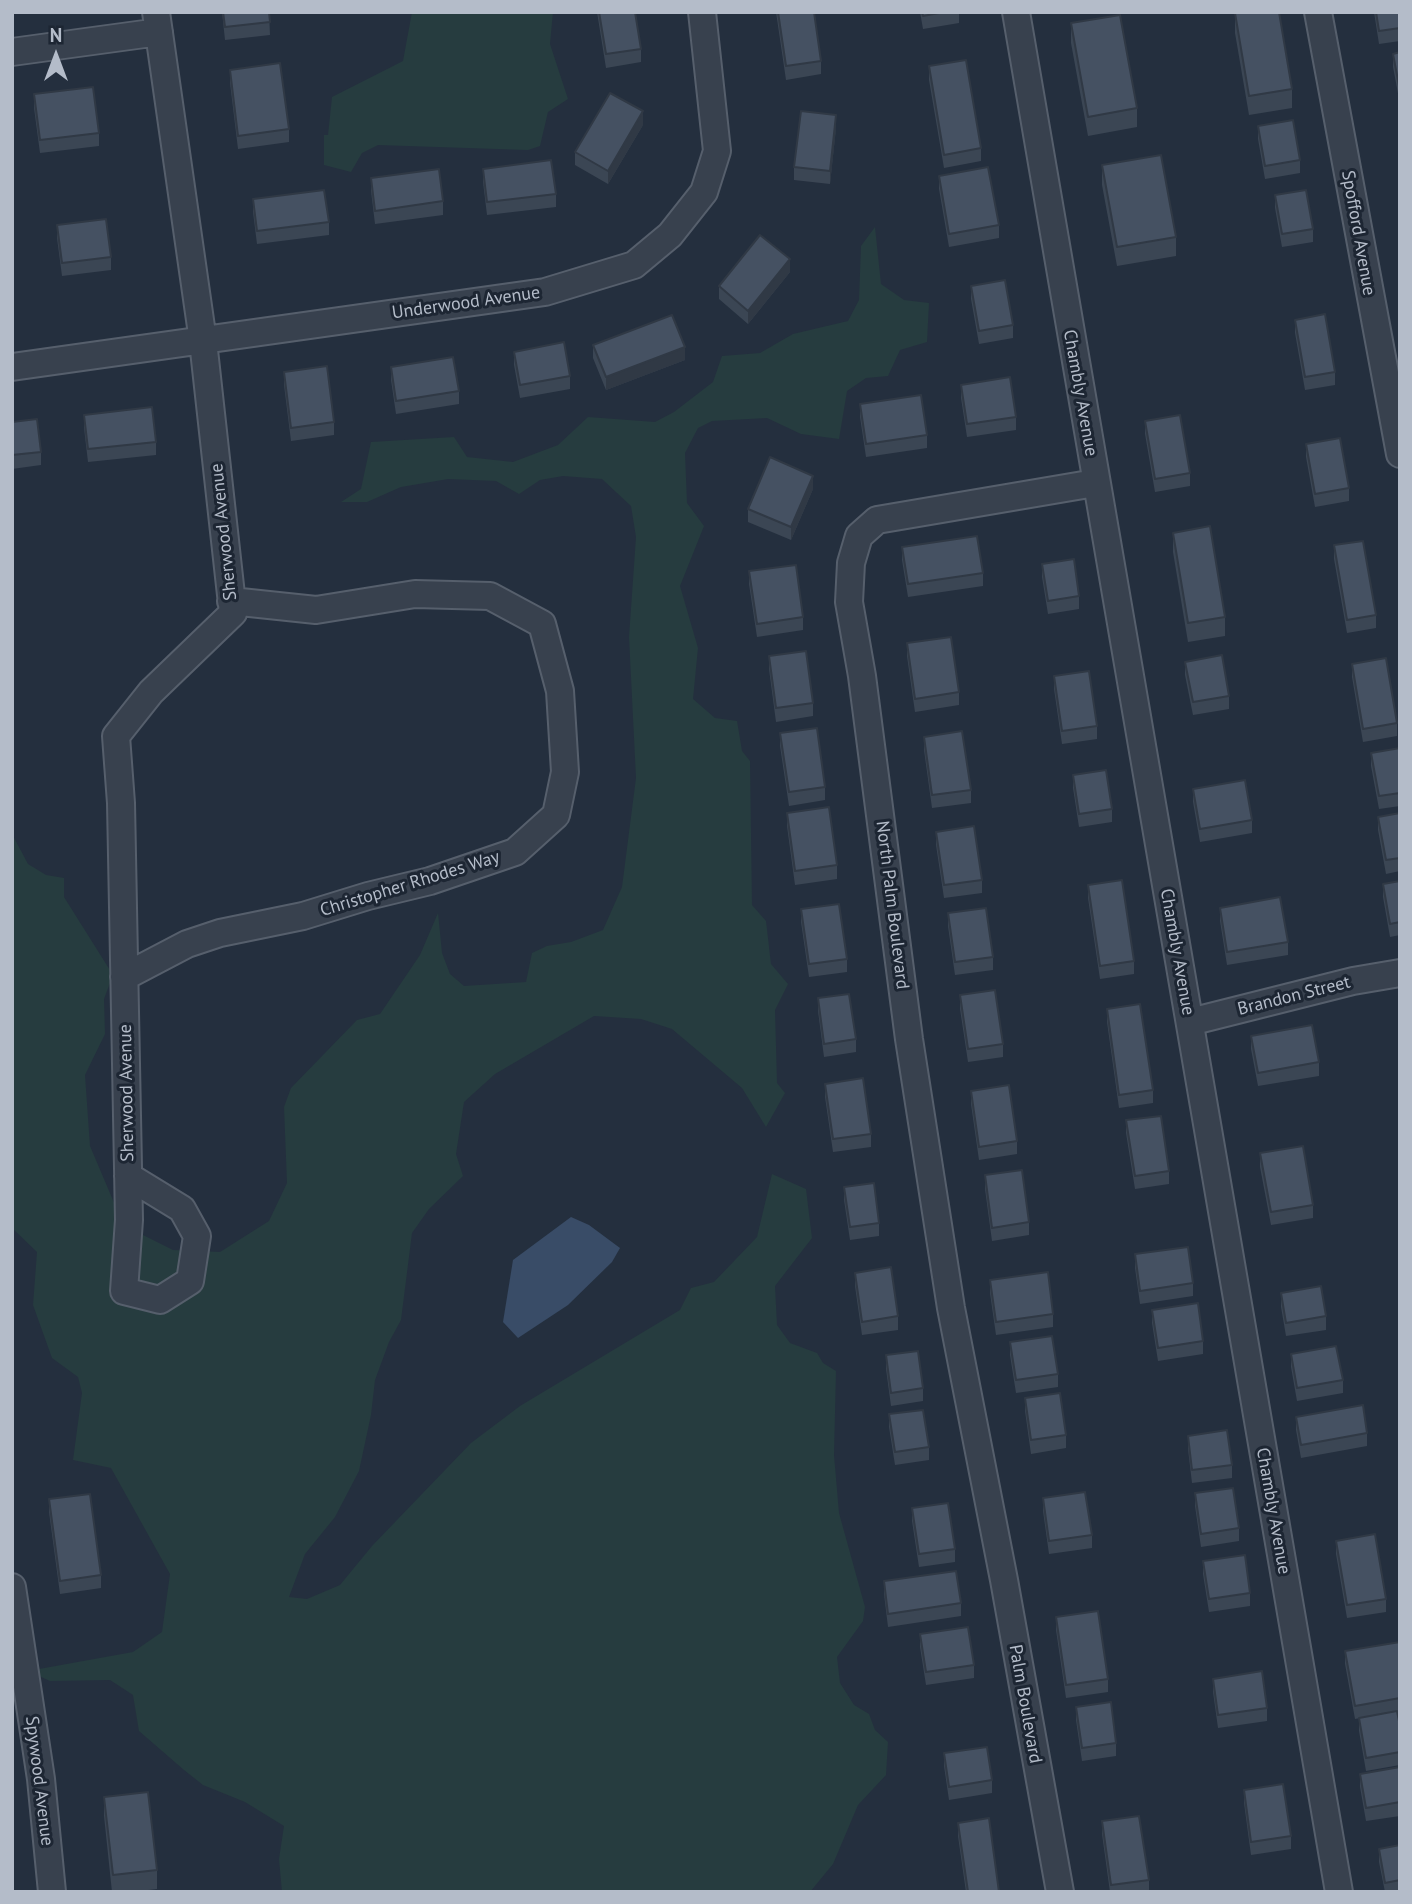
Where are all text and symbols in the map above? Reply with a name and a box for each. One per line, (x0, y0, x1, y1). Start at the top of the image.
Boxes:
north arrow (21, 21, 91, 91)
text: N (50, 23, 62, 47)
street label: Spofford Avenue (1336, 169, 1380, 297)
street label: Underwood Avenue (390, 282, 542, 324)
street label: Chambly Avenue (1058, 328, 1102, 458)
street label: Sherwood Avenue (206, 462, 242, 602)
street label: North Palm Boulevard (871, 820, 913, 990)
street label: Christopher Rhodes Way (318, 846, 502, 922)
street label: Chambly Avenue (1155, 887, 1199, 1017)
street label: Brandon Street (1235, 972, 1353, 1020)
street label: Sherwood Avenue (115, 1024, 139, 1162)
street label: Chambly Avenue (1251, 1446, 1295, 1576)
street label: Palm Boulevard (1004, 1643, 1046, 1765)
street label: Spywood Avenue (20, 1715, 58, 1847)

